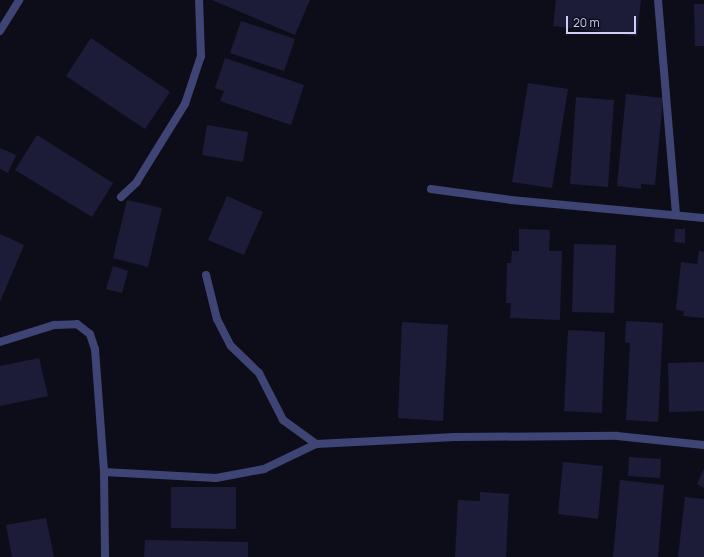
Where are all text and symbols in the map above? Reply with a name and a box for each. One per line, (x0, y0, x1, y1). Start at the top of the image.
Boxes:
scale bar (568, 8, 638, 34)
text: 20 m (573, 14, 600, 31)

